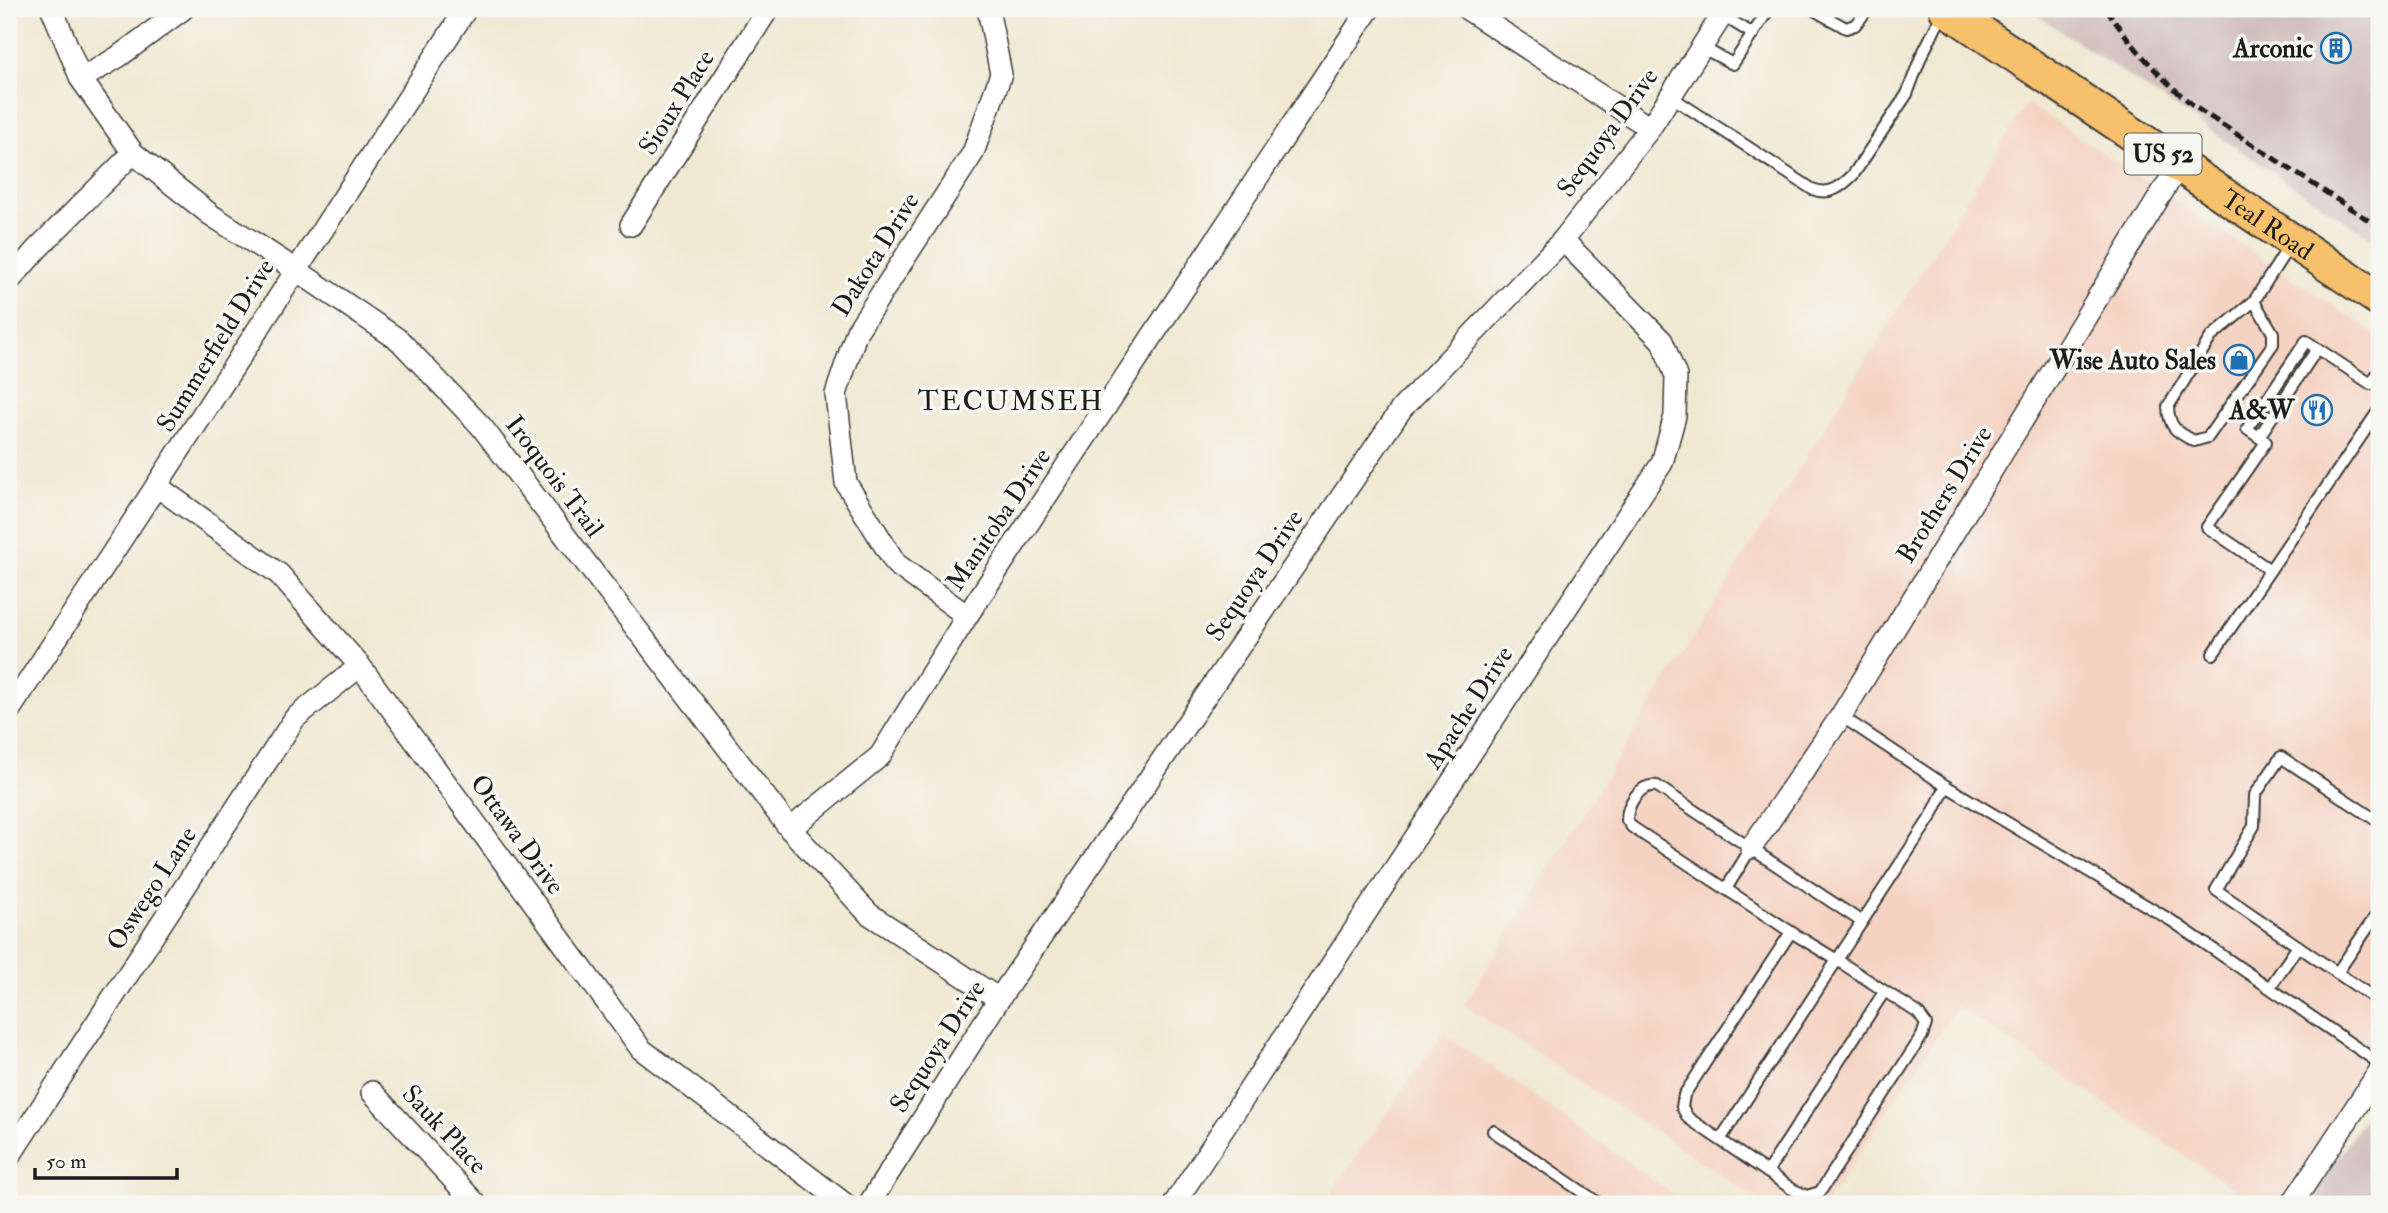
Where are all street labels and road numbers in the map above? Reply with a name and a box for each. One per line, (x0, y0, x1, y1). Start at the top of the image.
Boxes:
street label: Sioux Place (632, 44, 722, 161)
street label: Sequoya Drive (1550, 62, 1665, 203)
road number: US 52 (2124, 134, 2202, 174)
street label: Teal Road (2215, 183, 2319, 268)
street label: Dakota Drive (825, 186, 927, 323)
street label: Summerfield Drive (150, 253, 282, 438)
street label: Iroquois Trail (498, 410, 610, 544)
street label: Brothers Drive (1890, 420, 2000, 569)
street label: Manitoba Drive (939, 442, 1058, 597)
street label: Sequoya Drive (1199, 504, 1311, 647)
street label: Apache Drive (1417, 640, 1521, 776)
street label: Ottawa Drive (463, 769, 571, 901)
street label: Oswego Lane (100, 820, 204, 957)
street label: Sequoya Drive (883, 974, 993, 1119)
street label: Sauk Place (395, 1078, 494, 1181)

